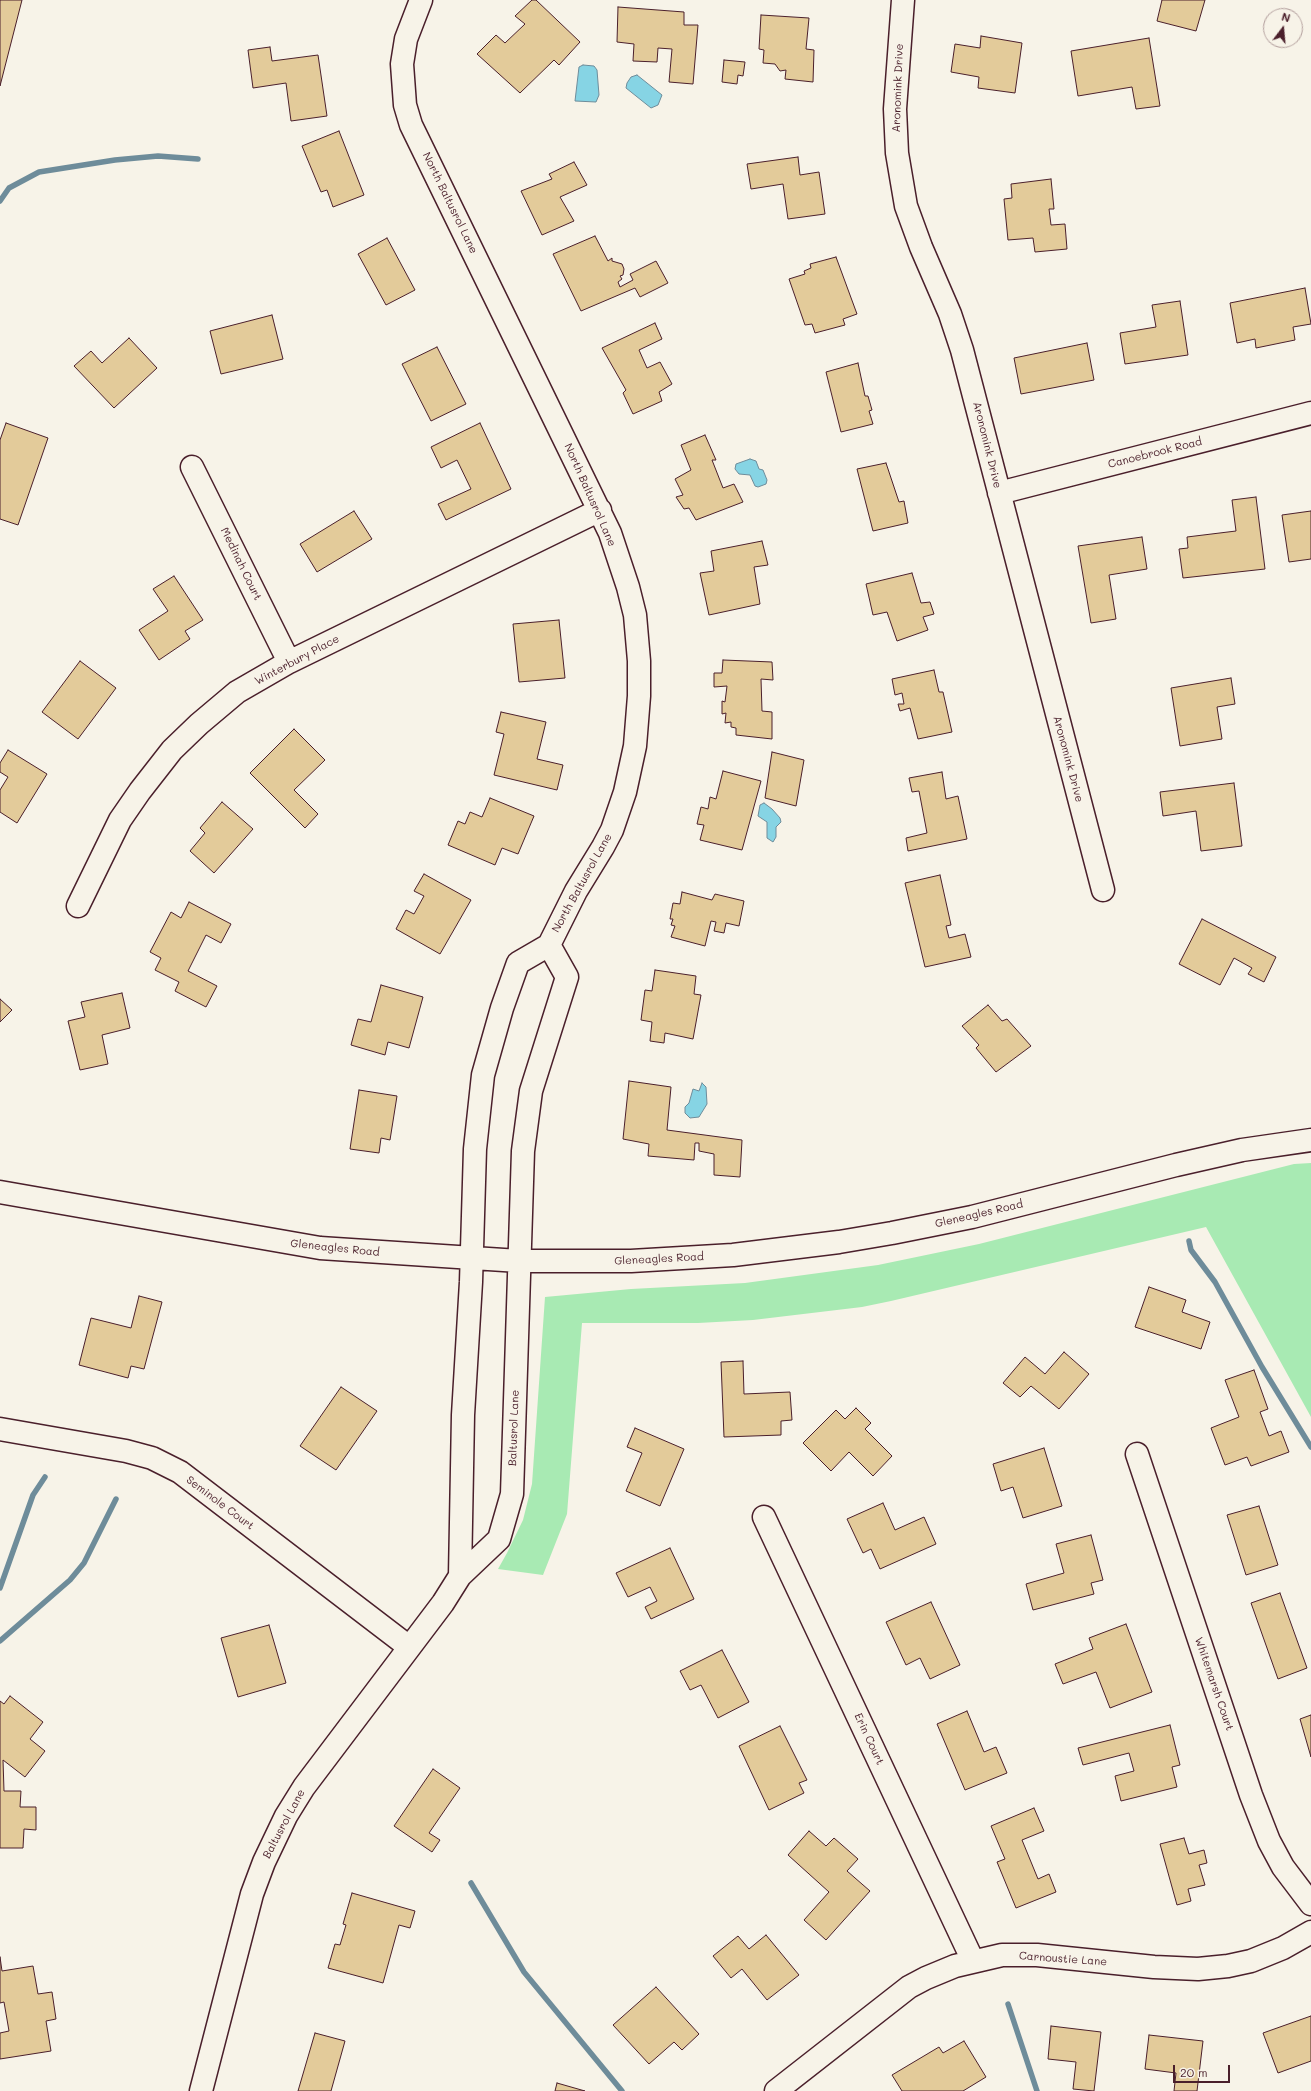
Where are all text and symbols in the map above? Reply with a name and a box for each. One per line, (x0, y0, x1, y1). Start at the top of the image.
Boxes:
north arrow (1263, 8, 1303, 48)
text: N (1280, 9, 1292, 25)
street label: Aronomink Drive (890, 43, 906, 133)
street label: North Baltusrol Lane (420, 150, 480, 256)
street label: Aronomink Drive (970, 400, 1004, 490)
street label: Canoebrook Road (1107, 435, 1203, 471)
street label: North Baltusrol Lane (561, 442, 619, 548)
street label: Medinah Court (218, 525, 264, 603)
street label: Winterbury Place (253, 632, 341, 688)
street label: Aronomink Drive (1050, 714, 1086, 804)
street label: North Baltusrol Lane (549, 831, 615, 935)
street label: Gleneagles Road (934, 1197, 1024, 1231)
street label: Gleneagles Road (290, 1237, 380, 1259)
street label: Gleneagles Road (614, 1250, 704, 1268)
street label: Baltusrol Lane (506, 1390, 522, 1466)
street label: Seminole Court (183, 1473, 257, 1533)
street label: Whitemarsh Court (1192, 1636, 1236, 1732)
street label: Erin Court (851, 1711, 887, 1767)
street label: Baltusrol Lane (260, 1787, 308, 1861)
street label: Carnoustie Lane (1019, 1949, 1107, 1969)
scale bar (1175, 2057, 1232, 2083)
text: 20 m (1180, 2064, 1208, 2080)

